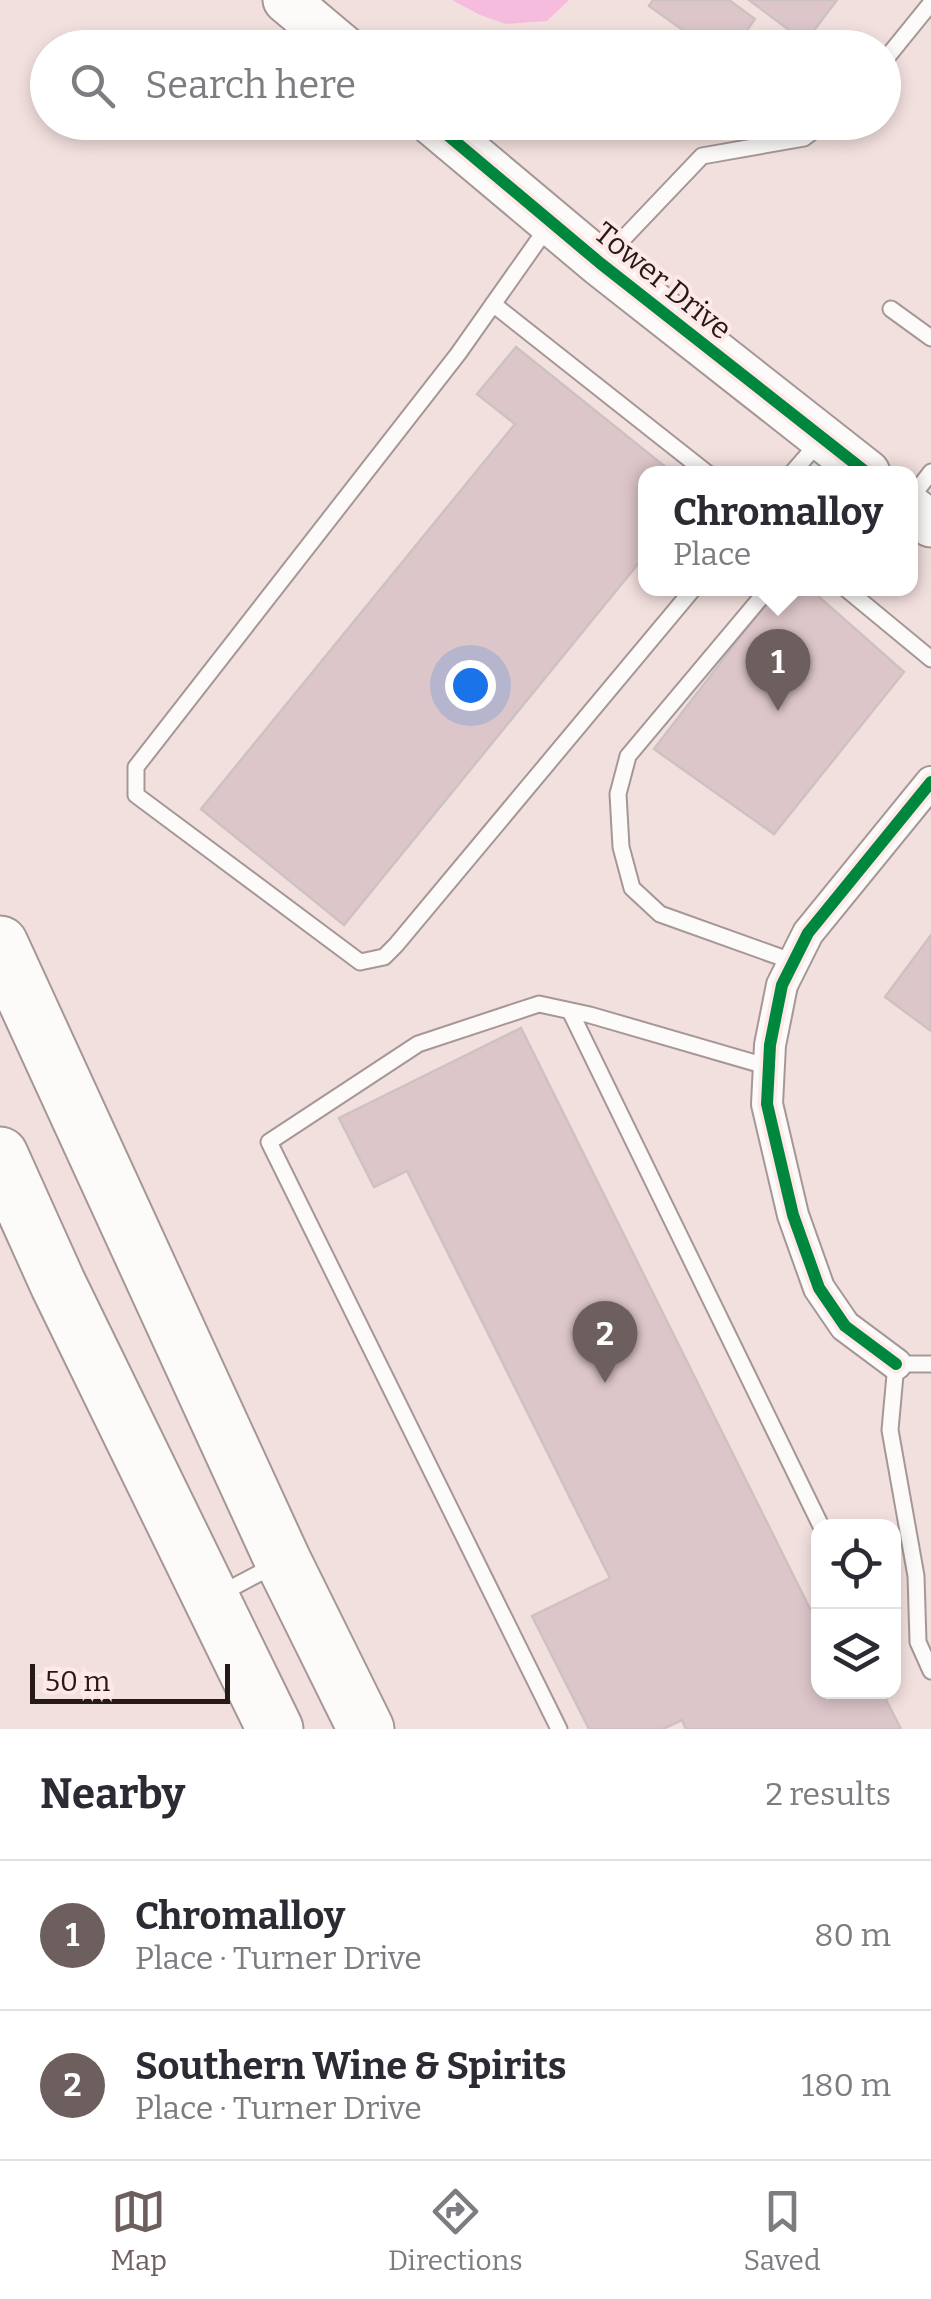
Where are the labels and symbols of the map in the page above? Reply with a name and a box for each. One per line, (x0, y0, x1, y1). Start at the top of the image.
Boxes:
street label: Tower Drive (587, 215, 739, 347)
pin: 1 (746, 628, 810, 711)
your location (445, 660, 496, 711)
pin: 2 (572, 1300, 638, 1383)
scale bar (30, 1659, 230, 1704)

